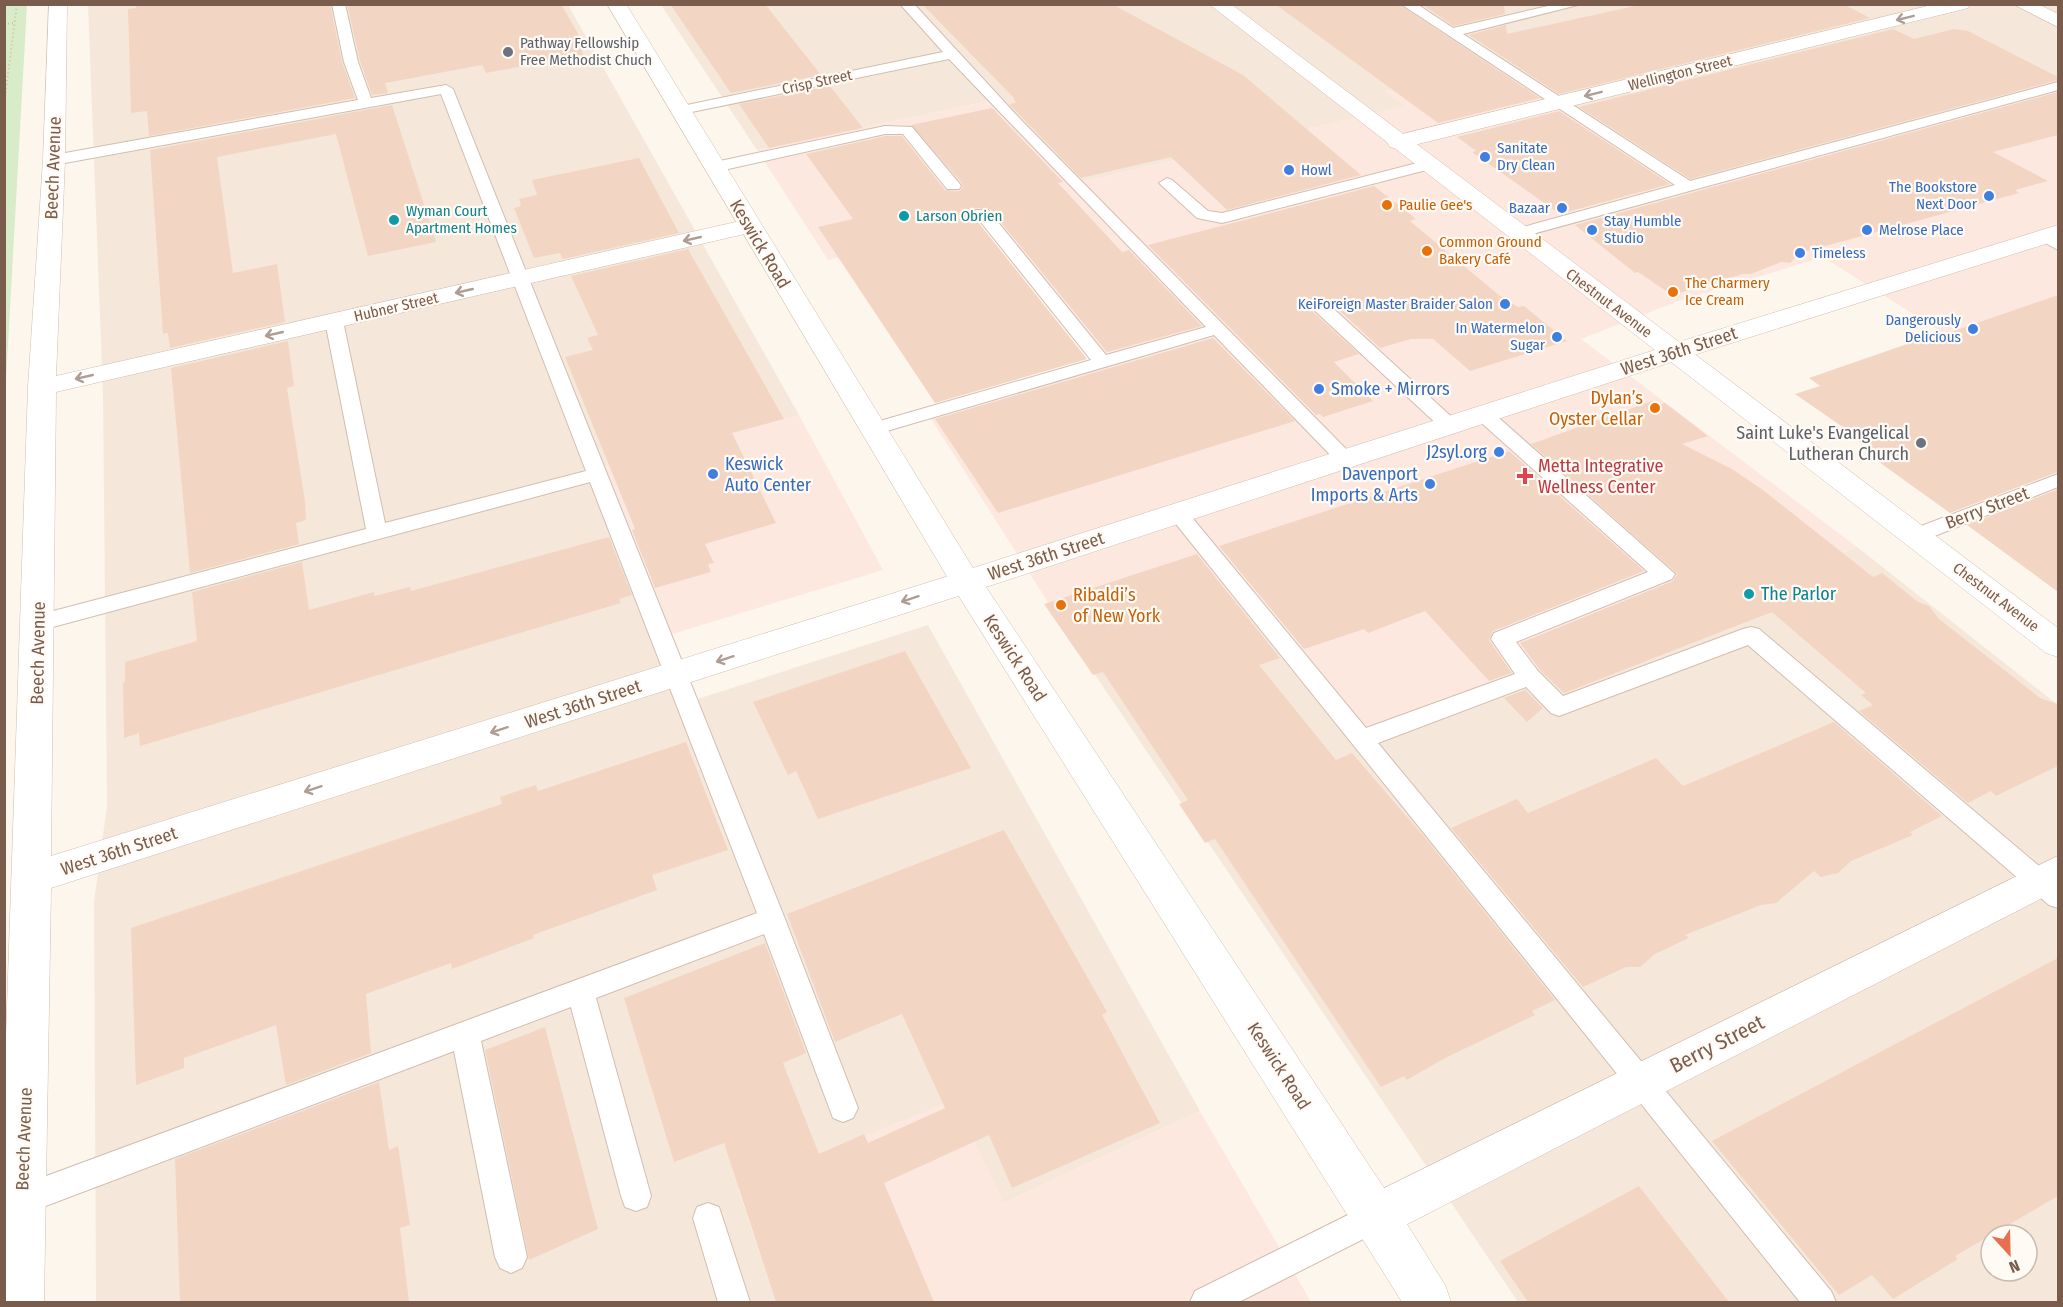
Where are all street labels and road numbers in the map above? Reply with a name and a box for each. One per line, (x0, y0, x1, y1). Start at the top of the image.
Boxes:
street label: Wellington Street (1626, 51, 1734, 95)
street label: Crisp Street (780, 66, 854, 98)
street label: Beech Avenue (40, 116, 66, 220)
street label: Keswick Road (725, 196, 795, 292)
street label: Chestnut Avenue (1562, 265, 1656, 341)
street label: Hubner Street (352, 289, 440, 325)
street label: West 36th Street (1618, 322, 1740, 380)
street label: Berry Street (1942, 482, 2032, 534)
street label: West 36th Street (985, 527, 1107, 585)
street label: Chestnut Avenue (1949, 559, 2043, 635)
street label: Beech Avenue (26, 601, 50, 705)
street label: Keswick Road (979, 610, 1051, 706)
street label: West 36th Street (522, 675, 644, 733)
street label: West 36th Street (58, 822, 180, 880)
street label: Berry Street (1665, 1009, 1769, 1079)
street label: Keswick Road (1243, 1018, 1315, 1114)
street label: Beech Avenue (11, 1087, 37, 1191)

